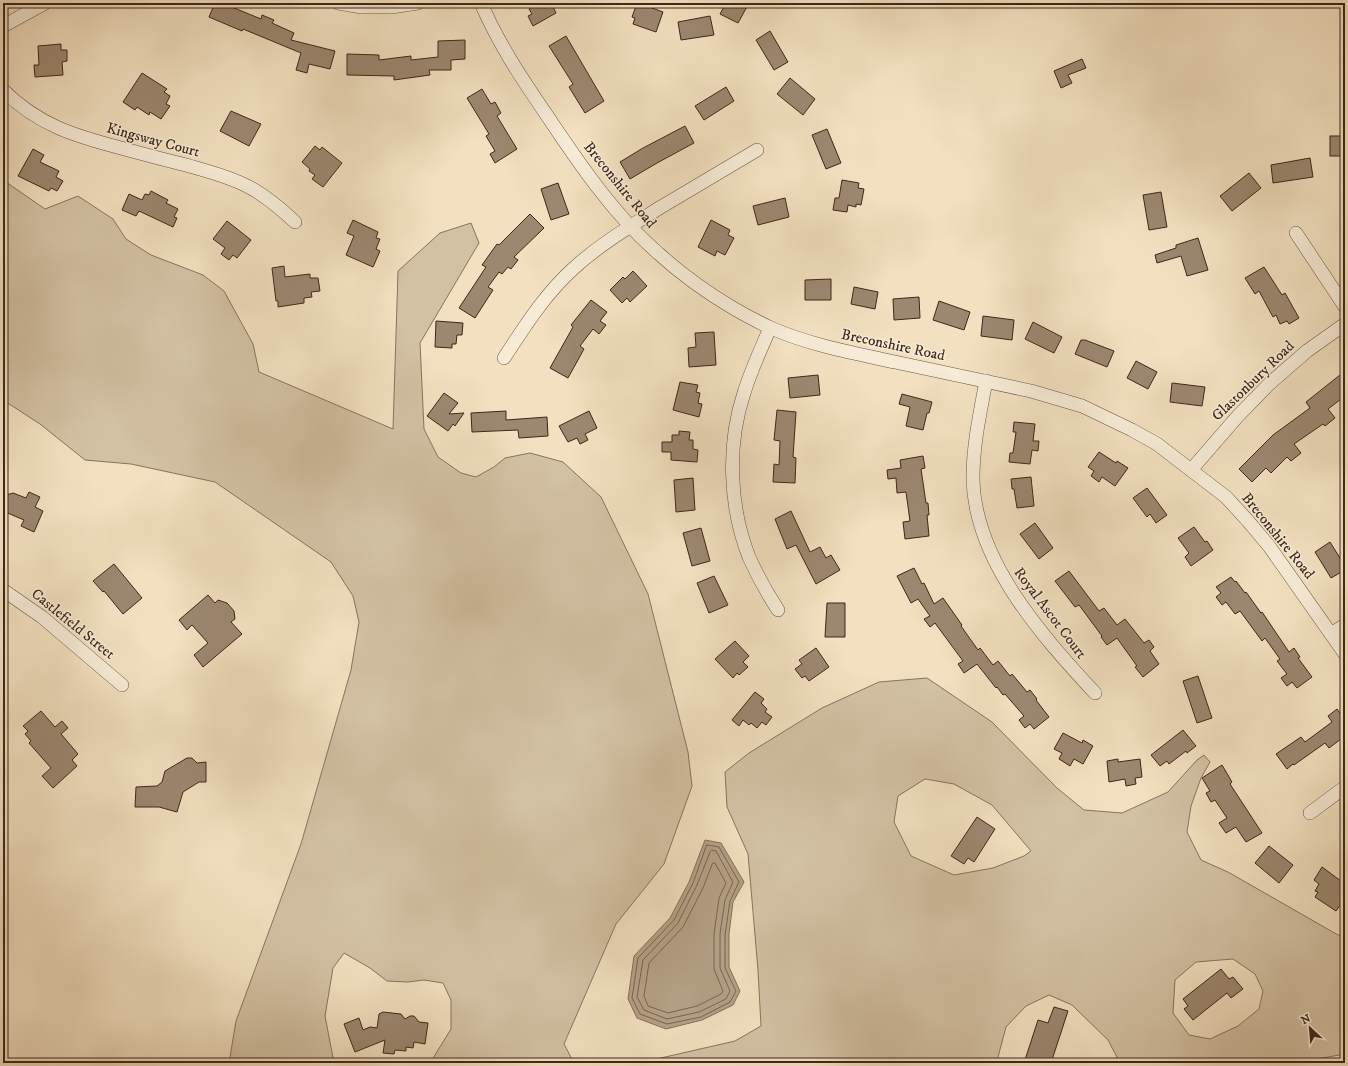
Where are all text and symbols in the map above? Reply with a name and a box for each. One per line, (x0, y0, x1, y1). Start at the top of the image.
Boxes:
street label: Kingsway Court (104, 118, 202, 162)
street label: Breconshire Road (579, 138, 661, 232)
street label: Breconshire Road (839, 325, 947, 365)
street label: Glastonbury Road (1208, 336, 1299, 425)
street label: Breconshire Road (1237, 489, 1319, 583)
street label: Royal Ascot Court (1009, 563, 1091, 663)
street label: Castlefield Street (27, 584, 119, 664)
north arrow (1290, 1008, 1330, 1048)
text: N (1299, 1012, 1313, 1028)

